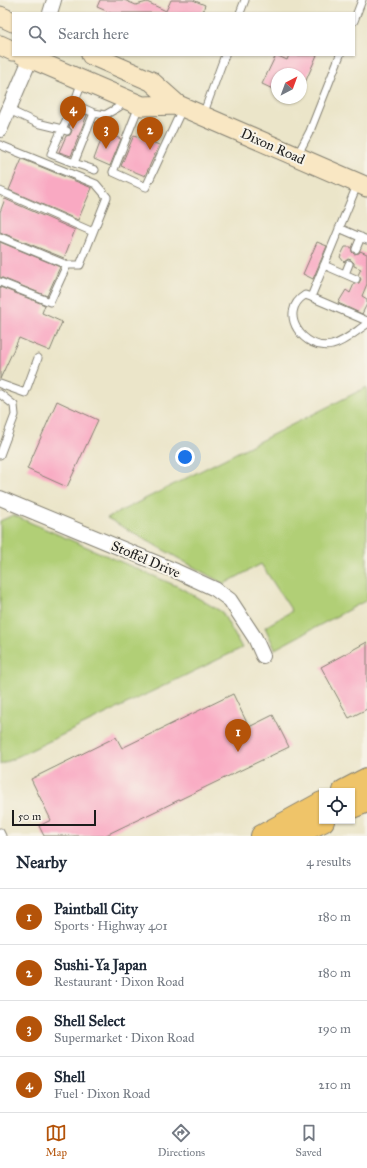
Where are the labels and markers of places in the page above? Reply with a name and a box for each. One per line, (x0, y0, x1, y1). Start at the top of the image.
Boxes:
pin: 4 (60, 96, 86, 129)
pin: 3 (93, 116, 119, 149)
pin: 2 (137, 117, 163, 150)
pin: 1 (225, 719, 251, 752)

